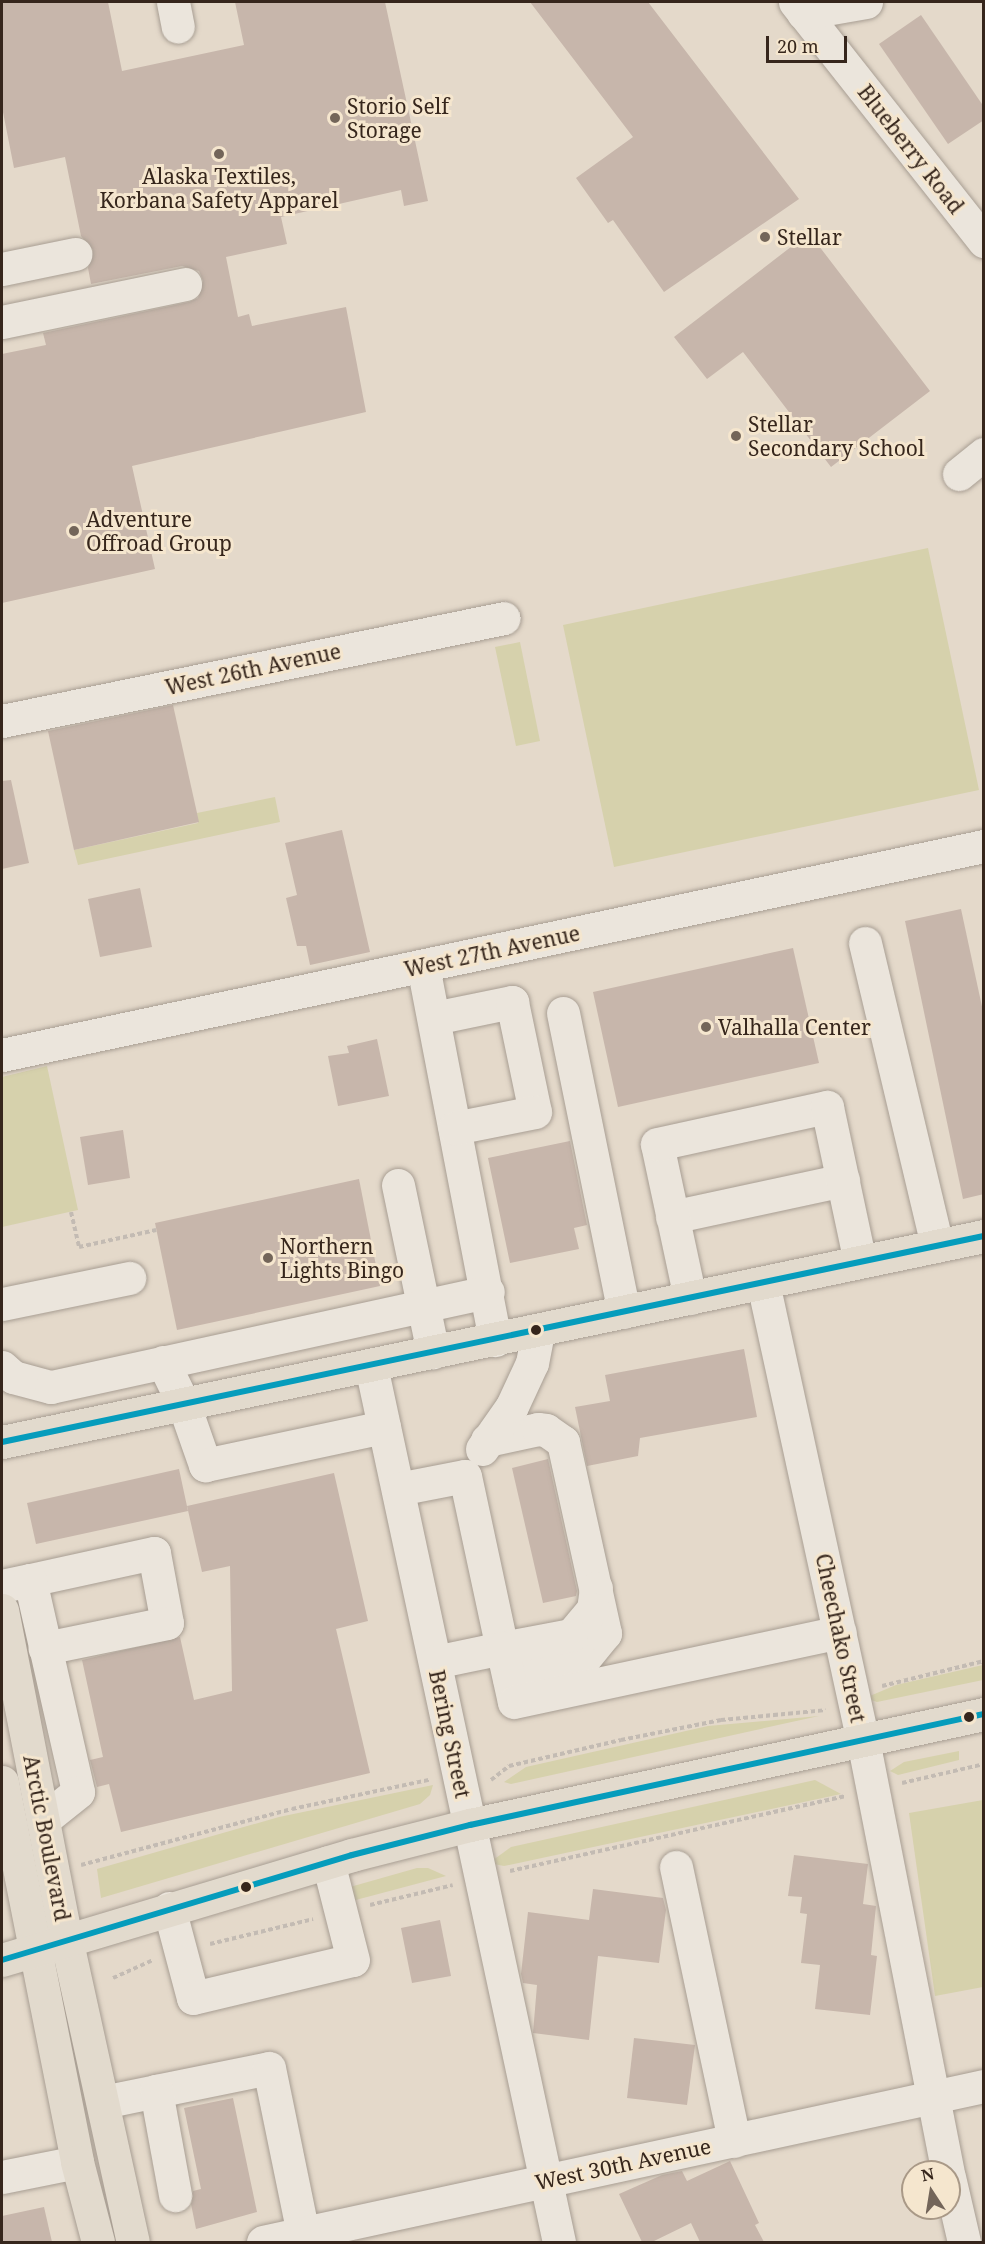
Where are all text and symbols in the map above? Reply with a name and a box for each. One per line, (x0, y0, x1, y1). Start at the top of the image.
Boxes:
scale bar (769, 24, 850, 62)
text: 20 m (777, 34, 819, 58)
street label: Blueberry Road (853, 80, 969, 218)
place label: Storio Self Storage (347, 93, 449, 143)
marker: Storio Self Storage (328, 111, 342, 125)
marker: Alaska Textiles, Korbana Safety Apparel (212, 147, 226, 161)
place label: Alaska Textiles, Korbana Safety Apparel (100, 163, 338, 213)
place label: Stellar (777, 224, 842, 250)
marker: Stellar (758, 230, 772, 244)
place label: Stellar Secondary School (748, 411, 924, 461)
marker: Stellar Secondary School (729, 429, 743, 443)
place label: Adventure Offroad Group (86, 506, 232, 556)
marker: Adventure Offroad Group (67, 524, 81, 538)
street label: West 26th Avenue (163, 638, 343, 700)
street label: West 27th Avenue (402, 920, 582, 982)
place label: Valhalla Center (718, 1014, 871, 1040)
marker: Valhalla Center (699, 1020, 713, 1034)
place label: Northern Lights Bingo (280, 1233, 404, 1283)
marker: Northern Lights Bingo (261, 1251, 275, 1265)
unlabelled marker (530, 1324, 542, 1336)
street label: Cheechako Street (811, 1551, 871, 1725)
street label: Bering Street (424, 1668, 476, 1800)
unlabelled marker (963, 1711, 975, 1723)
street label: Arctic Boulevard (19, 1753, 75, 1923)
unlabelled marker (240, 1881, 252, 1893)
street label: West 30th Avenue (533, 2133, 713, 2195)
north arrow (901, 2160, 961, 2220)
text: N (919, 2162, 936, 2186)

